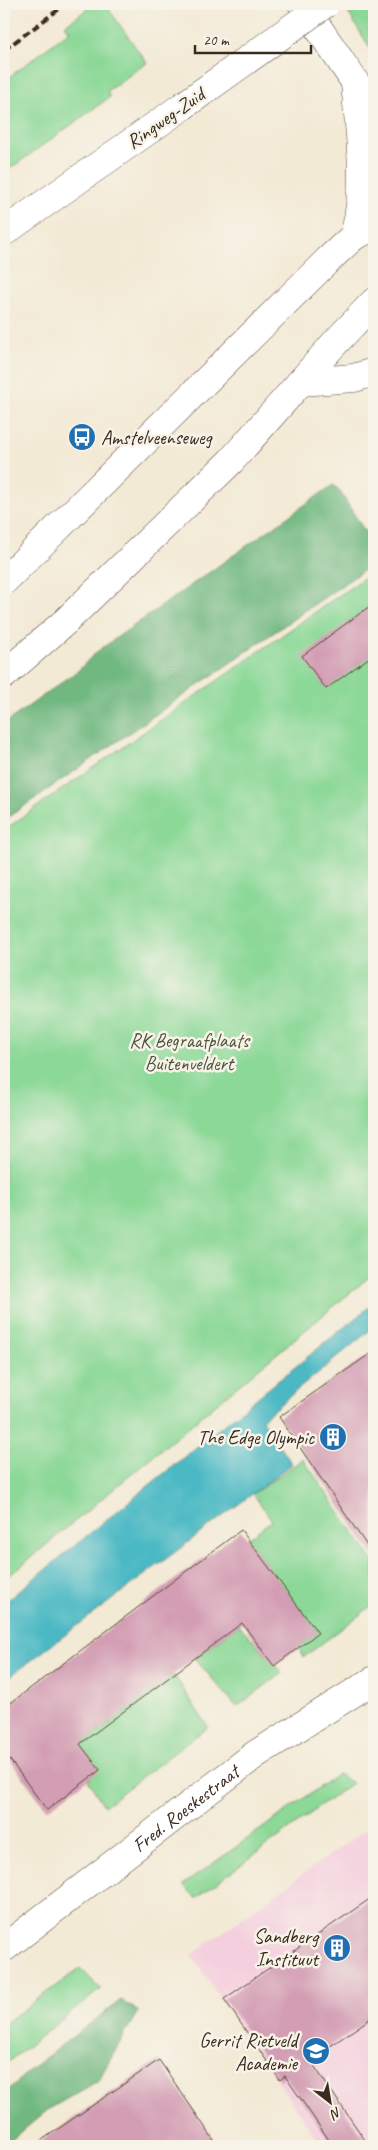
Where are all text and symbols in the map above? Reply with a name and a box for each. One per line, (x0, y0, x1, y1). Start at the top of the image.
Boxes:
scale bar (195, 22, 312, 54)
text: 20 m (203, 31, 230, 50)
street label: Ringweg-Zuid (121, 81, 212, 154)
bus stop icon: Amstelveenseweg (67, 422, 97, 452)
place label: Amstelveenseweg (101, 425, 214, 450)
park label: RK Begraafplaats Buitenveldert (129, 1028, 251, 1076)
building icon: The Edge Olympic (318, 1422, 348, 1452)
place label: The Edge Olympic (197, 1425, 315, 1450)
street label: Fred. Roeskestraat (127, 1758, 247, 1858)
place label: Sandberg Instituut (253, 1924, 320, 1972)
building icon: Sandberg Instituut (322, 1933, 352, 1963)
place label: Gerrit Rietveld Academie (199, 2028, 300, 2076)
school or university icon: Gerrit Rietveld Academie (301, 2036, 331, 2066)
north arrow (306, 2078, 356, 2128)
text: N (326, 2103, 345, 2123)

